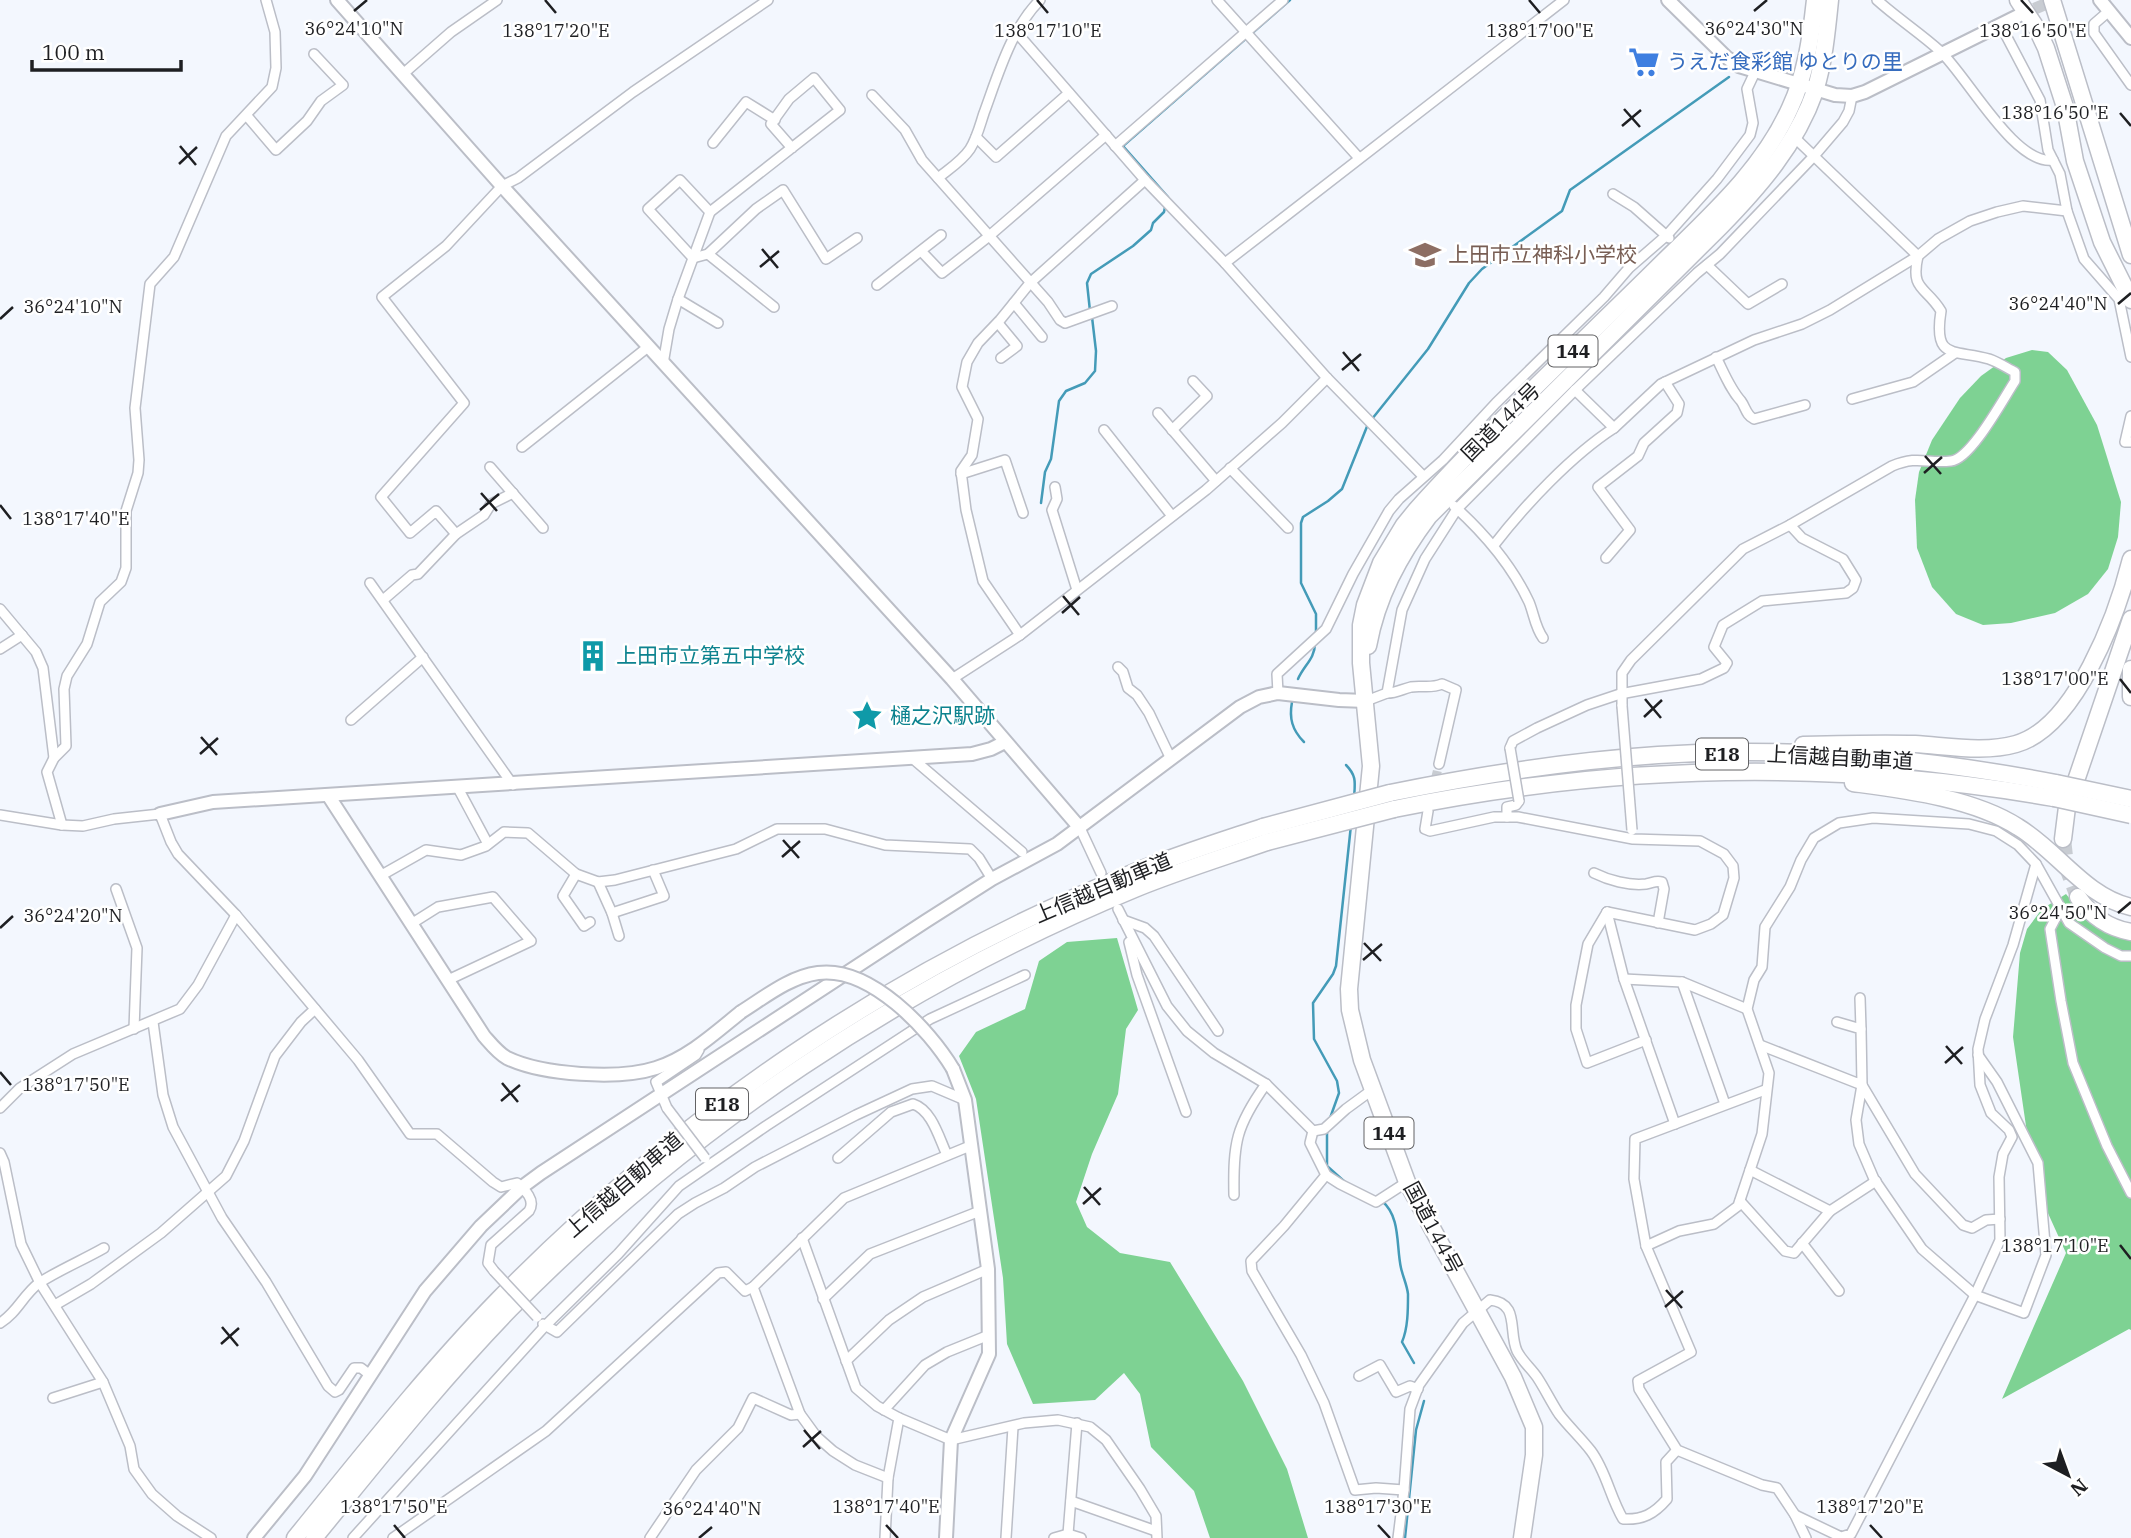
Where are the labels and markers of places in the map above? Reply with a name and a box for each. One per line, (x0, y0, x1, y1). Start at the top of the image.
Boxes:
supermarket icon: うえだ食彩館 ゆとりの里 (1627, 45, 1661, 79)
place label: うえだ食彩館 ゆとりの里 (1667, 47, 1903, 75)
school or university icon: 上田市立神科小学校 (1408, 238, 1442, 272)
place label: 上田市立神科小学校 (1448, 240, 1637, 268)
building icon: 上田市立第五中学校 (576, 639, 610, 673)
place label: 上田市立第五中学校 (616, 641, 805, 669)
place icon: 樋之沢駅跡 (850, 699, 884, 733)
place label: 樋之沢駅跡 (890, 701, 995, 729)

